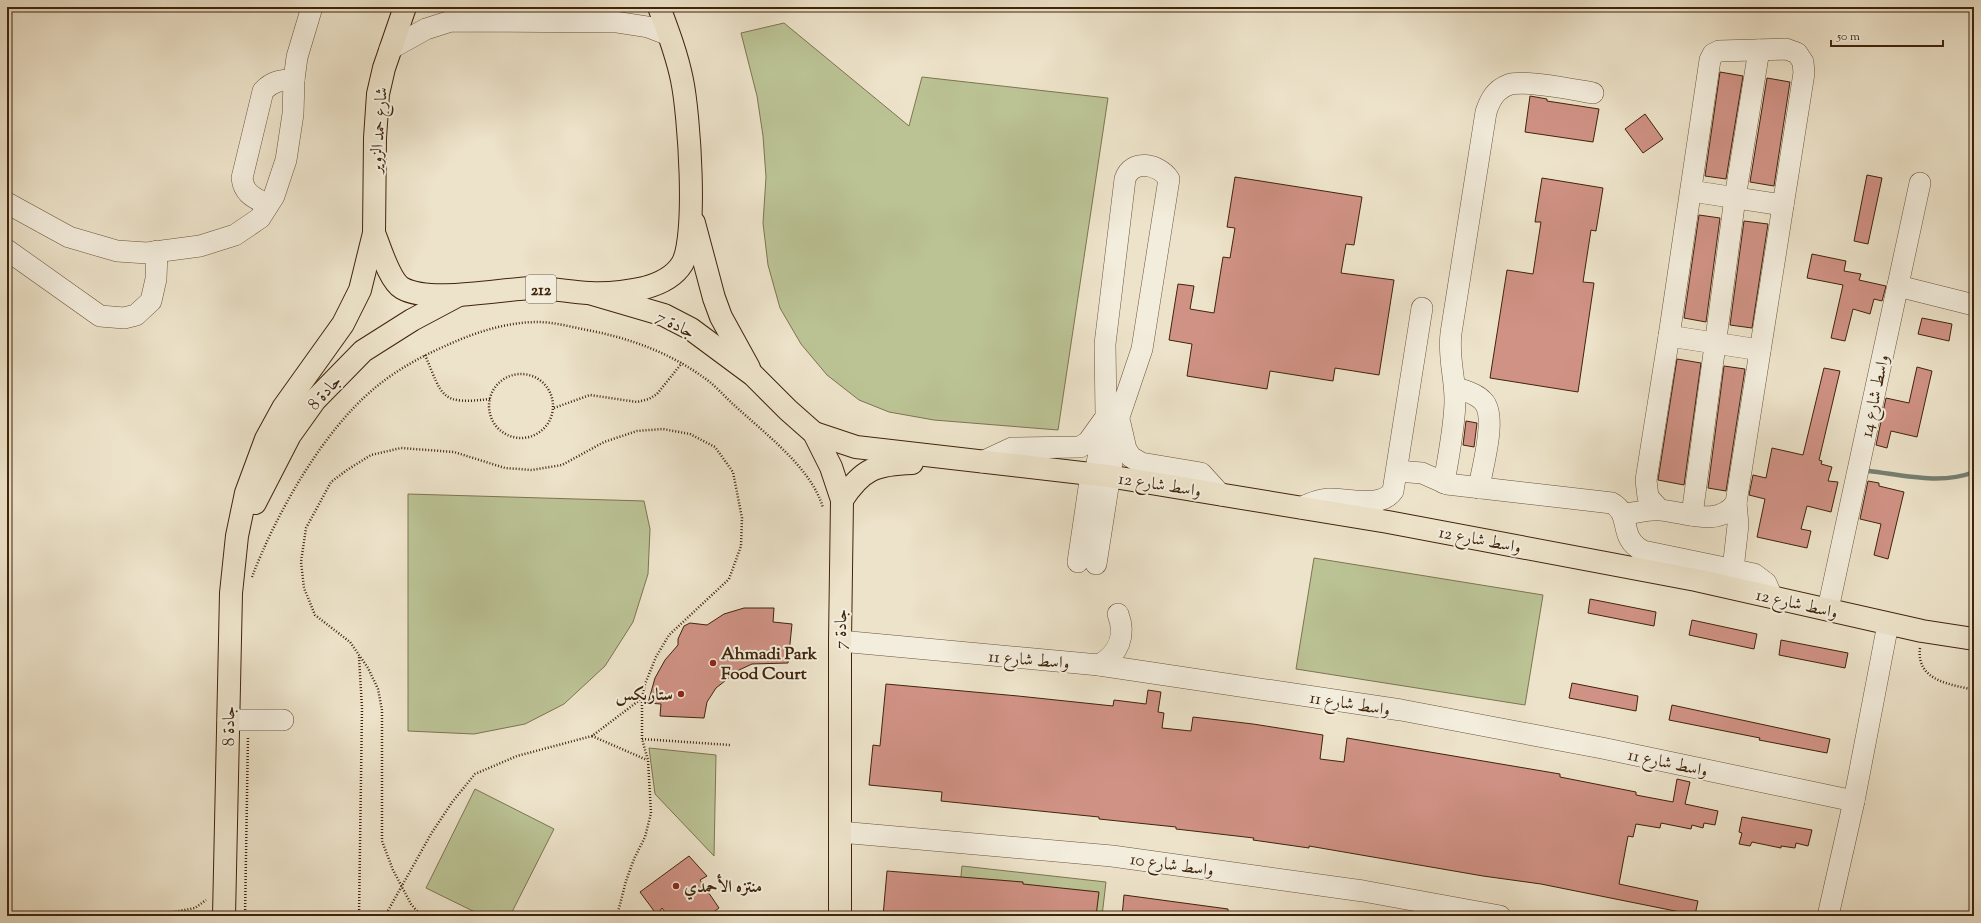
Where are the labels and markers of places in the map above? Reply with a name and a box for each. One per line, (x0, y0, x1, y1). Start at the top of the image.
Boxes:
place label: Ahmadi Park Food Court (721, 643, 818, 687)
marker: Ahmadi Park Food Court (708, 658, 718, 668)
place label: ستاربكس (616, 684, 673, 708)
marker: ستاربكس (676, 689, 686, 699)
place label: منتزه الأحمدي (684, 873, 762, 900)
marker: منتزه الأحمدي (671, 881, 681, 891)

